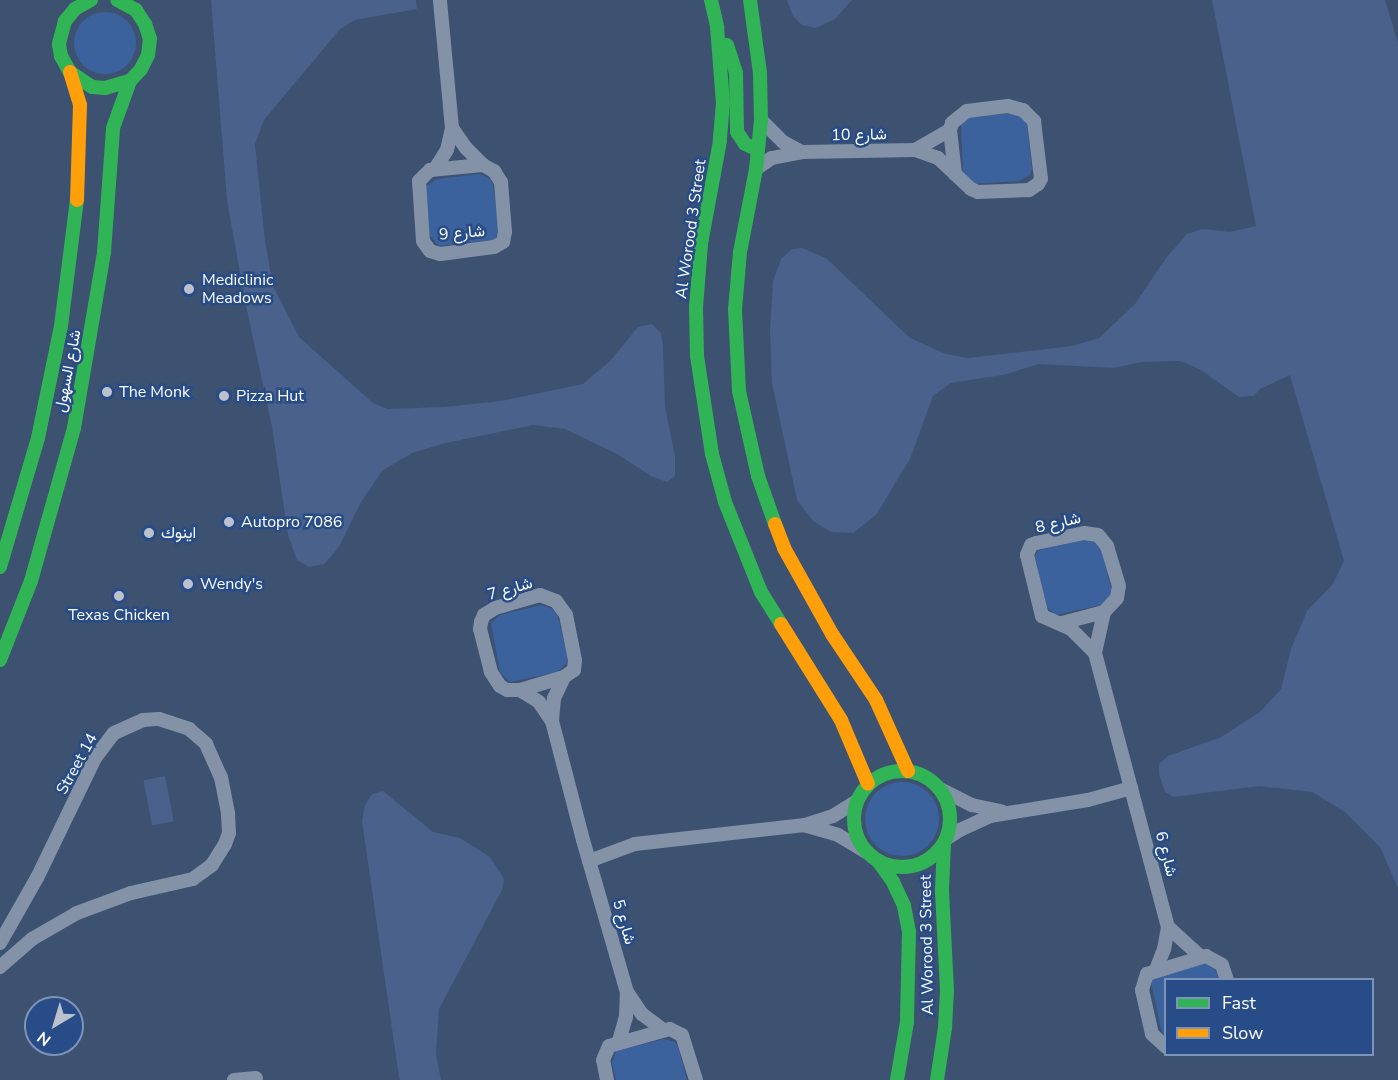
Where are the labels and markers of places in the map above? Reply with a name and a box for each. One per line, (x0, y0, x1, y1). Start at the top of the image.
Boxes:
place label: Mediclinic Meadows (202, 270, 273, 308)
marker: Mediclinic Meadows (180, 280, 198, 298)
place label: The Monk (119, 382, 190, 402)
marker: The Monk (100, 385, 114, 399)
place label: Pizza Hut (236, 386, 304, 406)
marker: Pizza Hut (217, 389, 231, 403)
place label: Autopro 7086 (241, 512, 342, 532)
marker: Autopro 7086 (222, 515, 236, 529)
place label: اينوك (161, 523, 196, 543)
marker: اينوك (142, 526, 156, 540)
place label: Wendy's (200, 574, 263, 594)
marker: Wendy's (181, 577, 195, 591)
marker: Texas Chicken (112, 589, 126, 603)
place label: Texas Chicken (68, 605, 170, 625)

